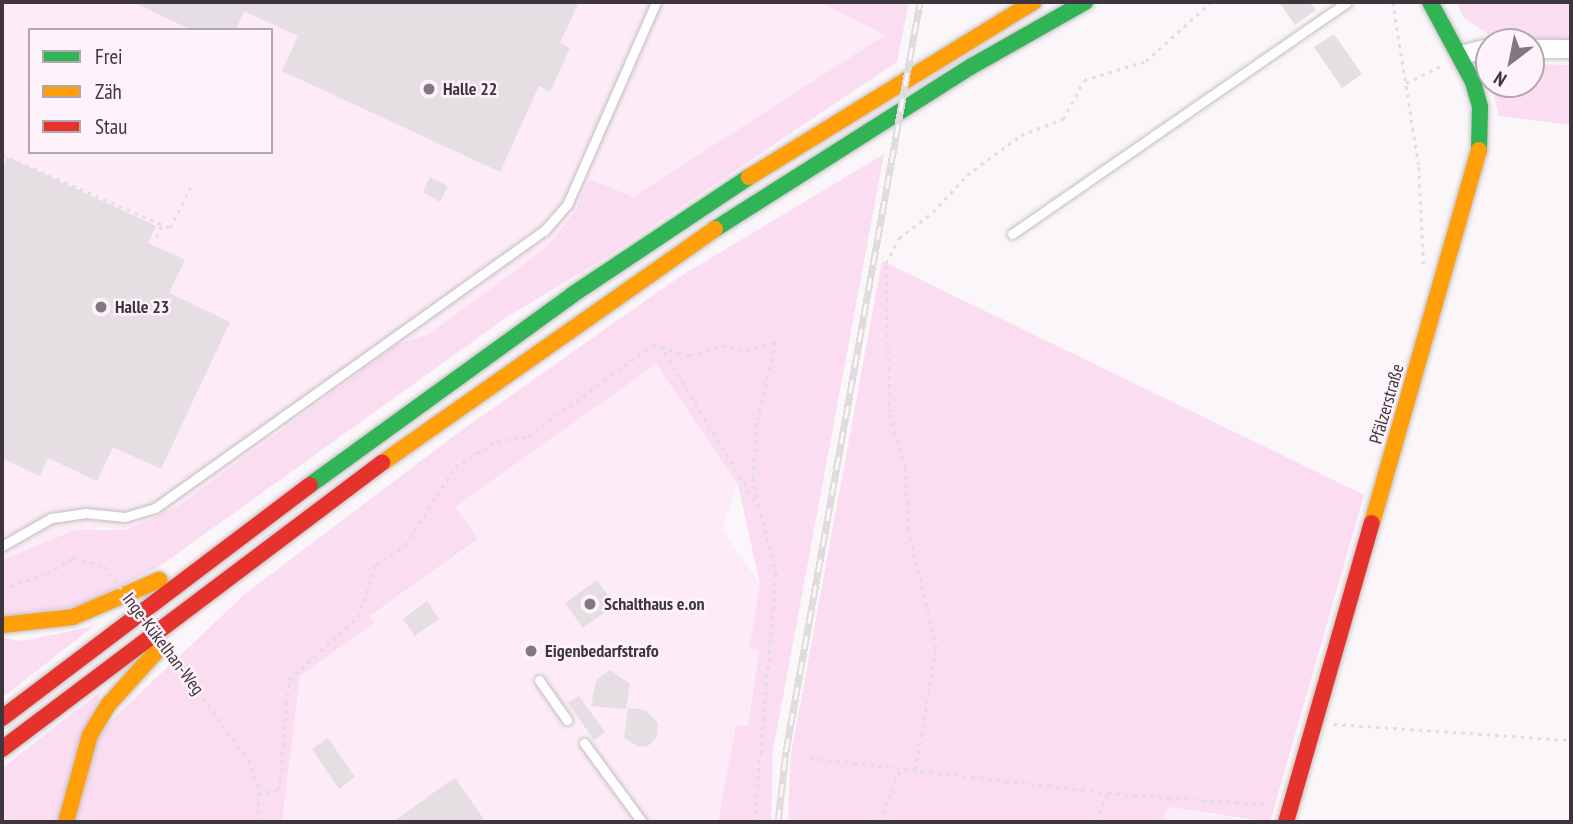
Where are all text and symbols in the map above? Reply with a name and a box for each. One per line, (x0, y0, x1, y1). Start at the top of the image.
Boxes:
legend (28, 28, 273, 154)
north arrow (1475, 28, 1545, 98)
text: Frei (95, 43, 123, 70)
text: N (1489, 66, 1511, 92)
text: Zäh (95, 78, 122, 105)
place label: Halle 22 (443, 78, 497, 100)
marker: Halle 22 (421, 81, 437, 97)
text: Stau (95, 113, 127, 140)
place label: Halle 23 (115, 296, 169, 318)
marker: Halle 23 (93, 299, 109, 315)
street label: Pfälzerstraße (1365, 362, 1409, 446)
street label: Inge-Kükelhan-Weg (118, 589, 208, 699)
place label: Schalthaus e.on (604, 593, 704, 615)
marker: Schalthaus e.on (582, 596, 598, 612)
place label: Eigenbedarfstrafo (545, 640, 659, 662)
marker: Eigenbedarfstrafo (523, 643, 539, 659)

